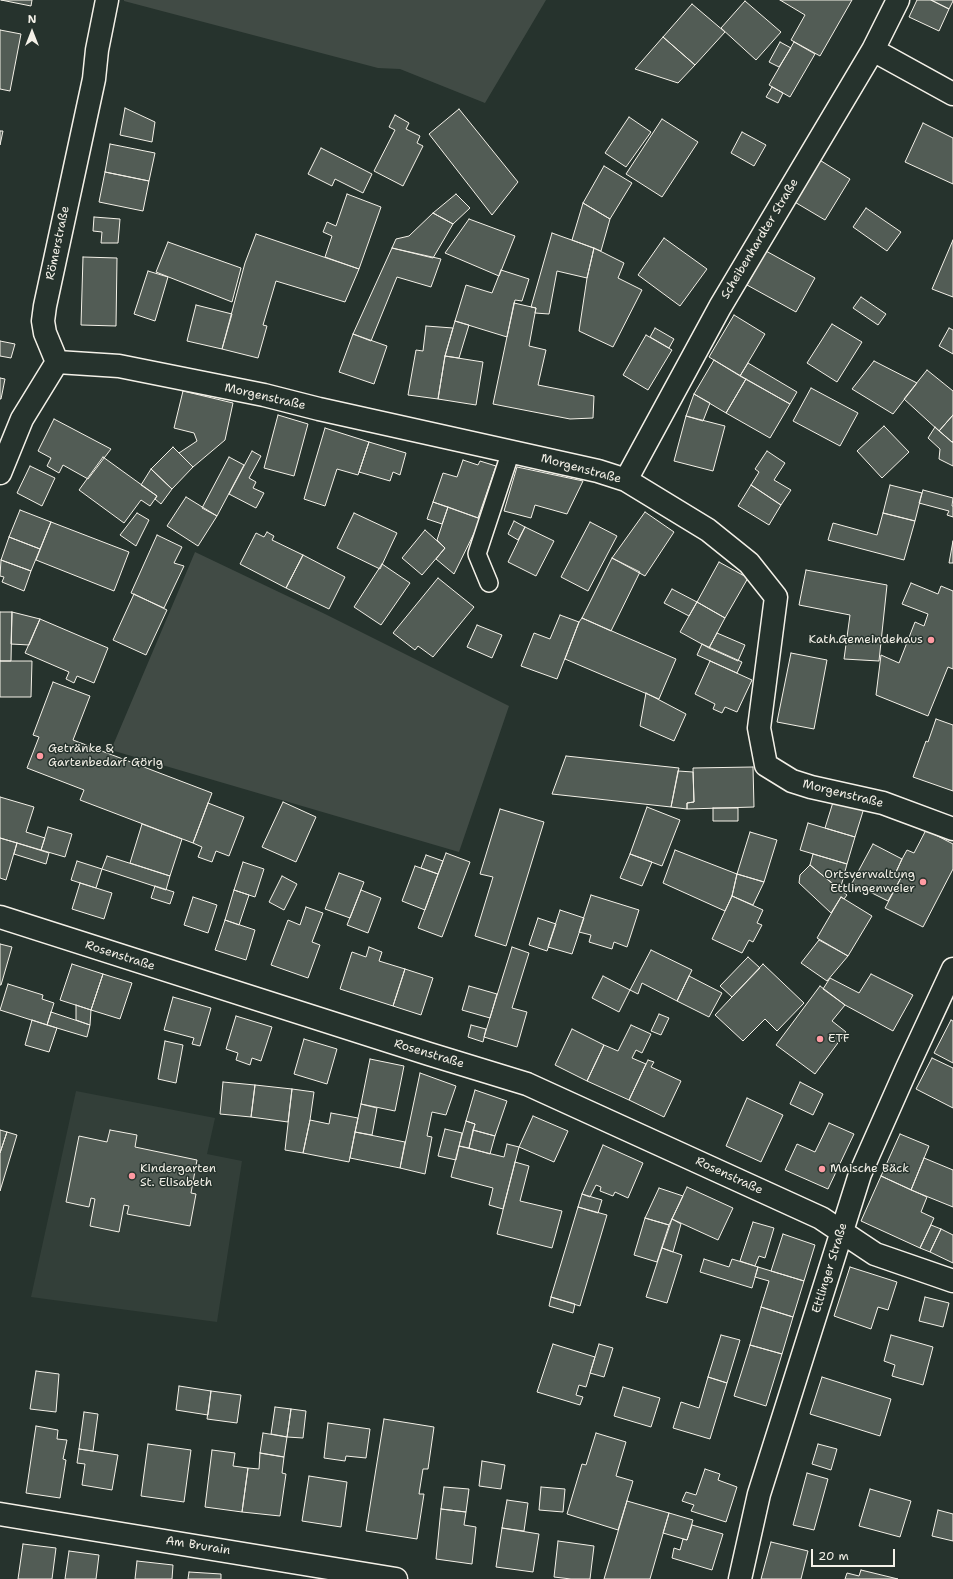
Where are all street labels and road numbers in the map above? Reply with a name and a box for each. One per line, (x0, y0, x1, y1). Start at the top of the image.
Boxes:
street label: Scheibenhardter Straße (718, 176, 802, 302)
street label: Römerstraße (43, 205, 73, 281)
street label: Morgenstraße (223, 381, 307, 413)
street label: Morgenstraße (539, 451, 623, 487)
street label: Morgenstraße (801, 777, 885, 811)
street label: Rosenstraße (83, 938, 157, 974)
street label: Rosenstraße (392, 1037, 466, 1071)
street label: Rosenstraße (693, 1154, 765, 1198)
street label: Ettlinger Straße (809, 1221, 851, 1315)
street label: Am Brurain (165, 1534, 231, 1558)

